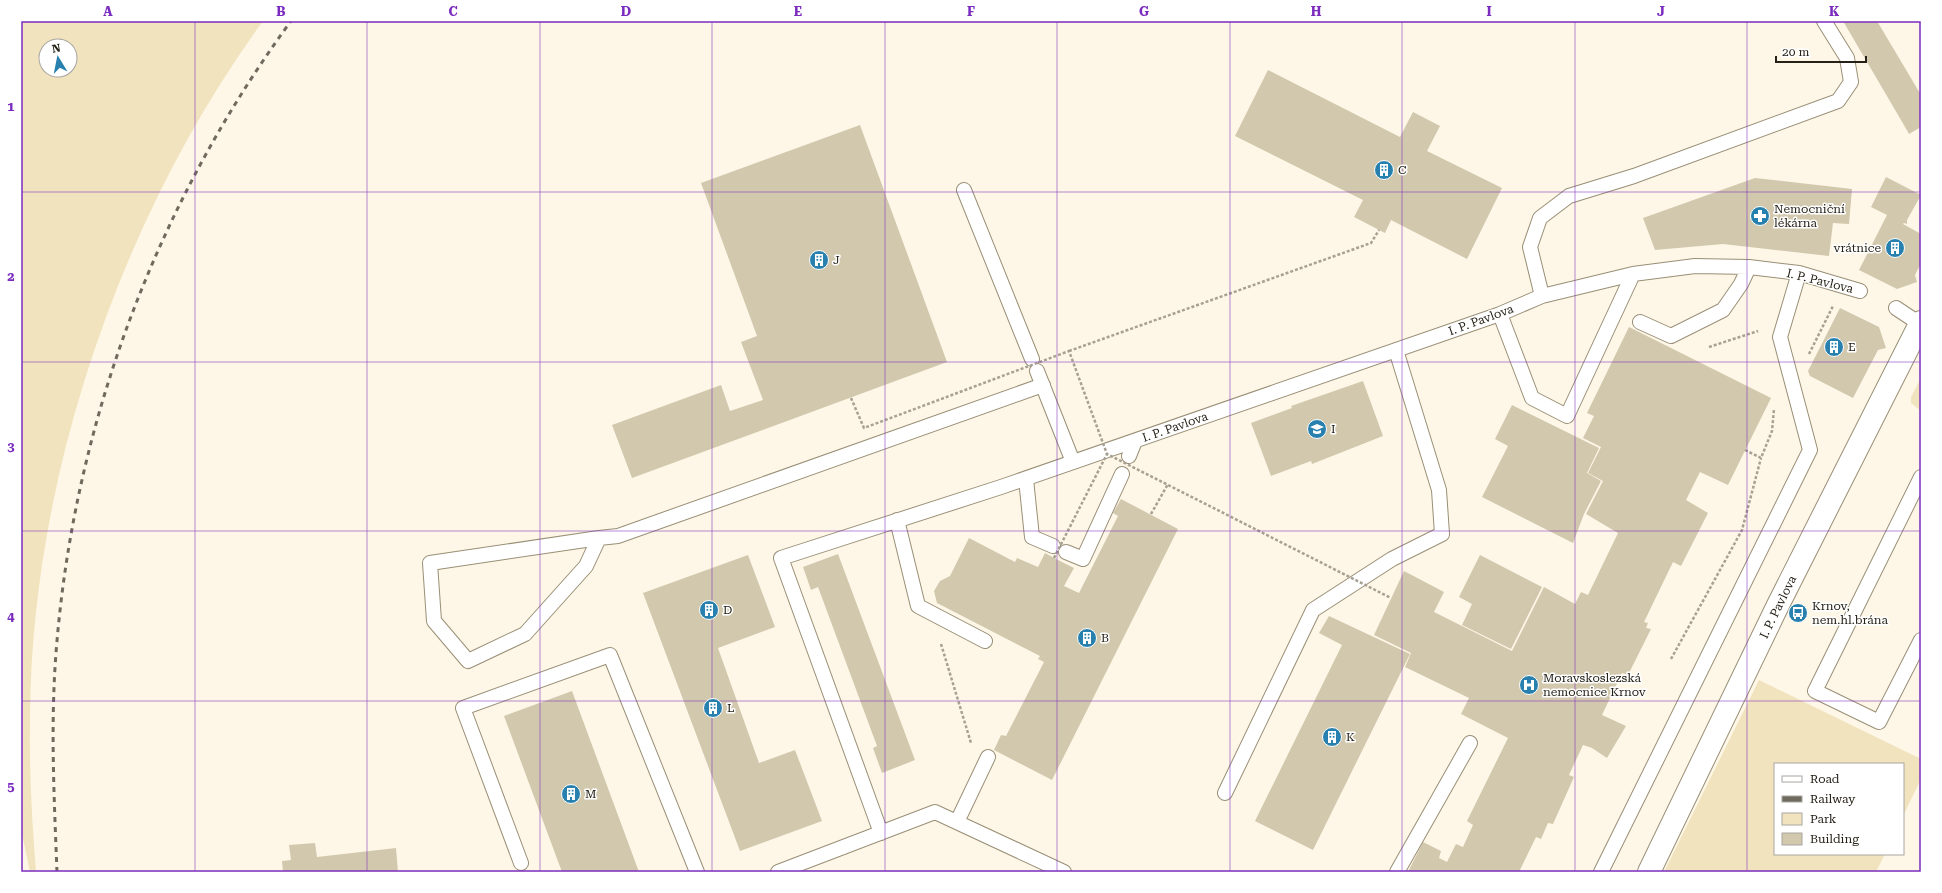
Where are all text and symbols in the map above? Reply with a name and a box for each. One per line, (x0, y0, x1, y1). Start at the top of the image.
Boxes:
text: A (103, 4, 113, 19)
text: B (276, 4, 286, 19)
text: C (448, 4, 458, 19)
text: D (621, 4, 631, 19)
text: E (794, 4, 802, 19)
text: F (967, 4, 975, 19)
text: G (1139, 4, 1149, 19)
text: H (1311, 4, 1322, 19)
text: I (1486, 4, 1492, 19)
text: J (1657, 4, 1665, 19)
text: K (1829, 4, 1840, 19)
north arrow (38, 38, 78, 78)
scale bar (1776, 38, 1866, 64)
text: N (51, 41, 62, 56)
text: 20 m (1782, 45, 1809, 59)
text: 1 (7, 99, 15, 114)
building icon: C (1373, 159, 1395, 181)
place label: C (1398, 163, 1407, 177)
place label: Nemocniční lékárna (1774, 202, 1845, 230)
pharmacy icon: Nemocniční lékárna (1749, 205, 1771, 227)
building icon: vrátnice (1884, 237, 1906, 259)
place label: vrátnice (1834, 241, 1881, 255)
building icon: J (808, 249, 830, 271)
place label: J (833, 253, 840, 267)
street label: I. P. Pavlova (1785, 266, 1855, 296)
text: 2 (7, 269, 15, 284)
street label: I. P. Pavlova (1447, 302, 1516, 338)
building icon: E (1823, 336, 1845, 358)
place label: E (1848, 340, 1856, 354)
street label: I. P. Pavlova (1140, 409, 1210, 445)
school or university icon: I (1306, 418, 1328, 440)
place label: I (1331, 422, 1336, 436)
text: 3 (7, 439, 15, 454)
street label: I. P. Pavlova (1757, 573, 1799, 641)
building icon: D (698, 599, 720, 621)
place label: Krnov, nem.hl.brána (1812, 599, 1889, 627)
bus stop icon: Krnov, nem.hl.brána (1787, 602, 1809, 624)
place label: D (723, 603, 732, 617)
text: 4 (7, 609, 15, 624)
building icon: B (1076, 627, 1098, 649)
place label: B (1101, 631, 1109, 645)
place label: Moravskoslezská nemocnice Krnov (1543, 671, 1646, 699)
hospital icon: Moravskoslezská nemocnice Krnov (1518, 674, 1540, 696)
building icon: L (702, 697, 724, 719)
place label: L (727, 701, 734, 715)
building icon: K (1321, 726, 1343, 748)
place label: K (1346, 730, 1355, 744)
legend (1774, 763, 1904, 855)
text: Road (1810, 772, 1840, 786)
text: 5 (7, 779, 15, 794)
building icon: M (560, 783, 582, 805)
place label: M (585, 787, 596, 801)
text: Railway (1810, 792, 1856, 806)
text: Park (1810, 812, 1837, 826)
text: Building (1810, 832, 1859, 846)

